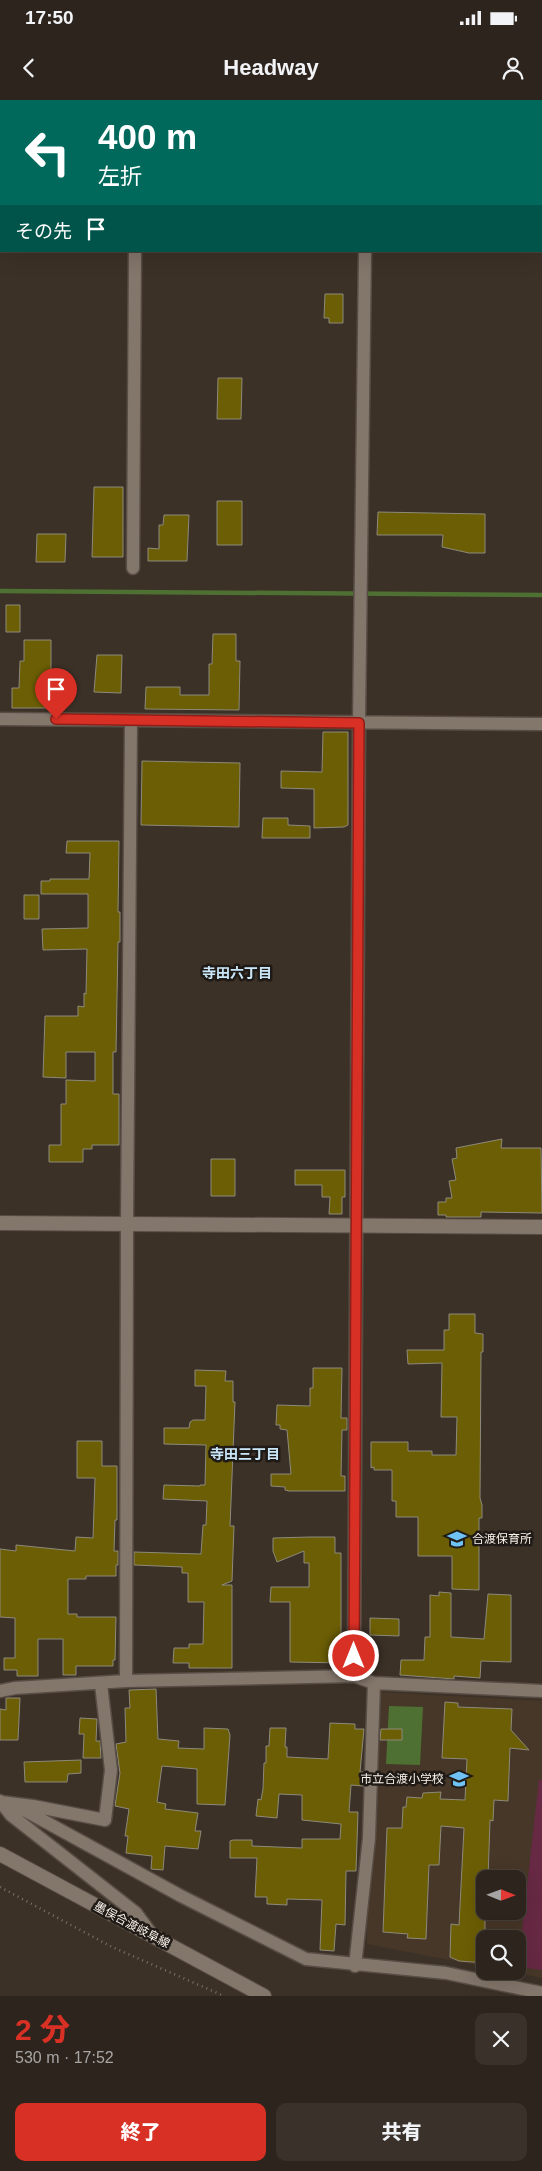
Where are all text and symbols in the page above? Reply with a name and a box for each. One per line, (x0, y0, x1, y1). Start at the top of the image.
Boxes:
text: 17:50 (25, 7, 74, 28)
icon: back (15, 54, 43, 82)
icon: person (499, 54, 527, 82)
text: Headway (223, 55, 319, 80)
text: 400 m (98, 117, 197, 156)
icon: left (15, 120, 80, 185)
text: 左折 (98, 164, 142, 189)
icon: arrive (82, 215, 110, 243)
text: その先 (15, 221, 72, 242)
pin (35, 668, 77, 719)
icon: arrive (42, 675, 70, 703)
district label: 寺田六丁目 (202, 965, 272, 981)
district label: 寺田三丁目 (210, 1446, 280, 1462)
school or university icon: 合渡保育所 (446, 1528, 468, 1550)
place label: 合渡保育所 (472, 1532, 532, 1546)
position arrow (327, 1629, 379, 1681)
school or university icon: 市立合渡小学校 (448, 1768, 470, 1790)
place label: 市立合渡小学校 (360, 1772, 444, 1786)
north arrow (476, 1870, 526, 1920)
map controls (476, 1870, 526, 1980)
street label: 墨俣合渡岐阜線 (92, 1899, 172, 1951)
button: search (476, 1930, 526, 1980)
text: 2 分 (15, 2013, 70, 2046)
button: close (475, 2013, 527, 2065)
text: 530 m · 17:52 (15, 2049, 114, 2066)
button: 終了 (15, 2103, 266, 2161)
button: 共有 (276, 2103, 527, 2161)

